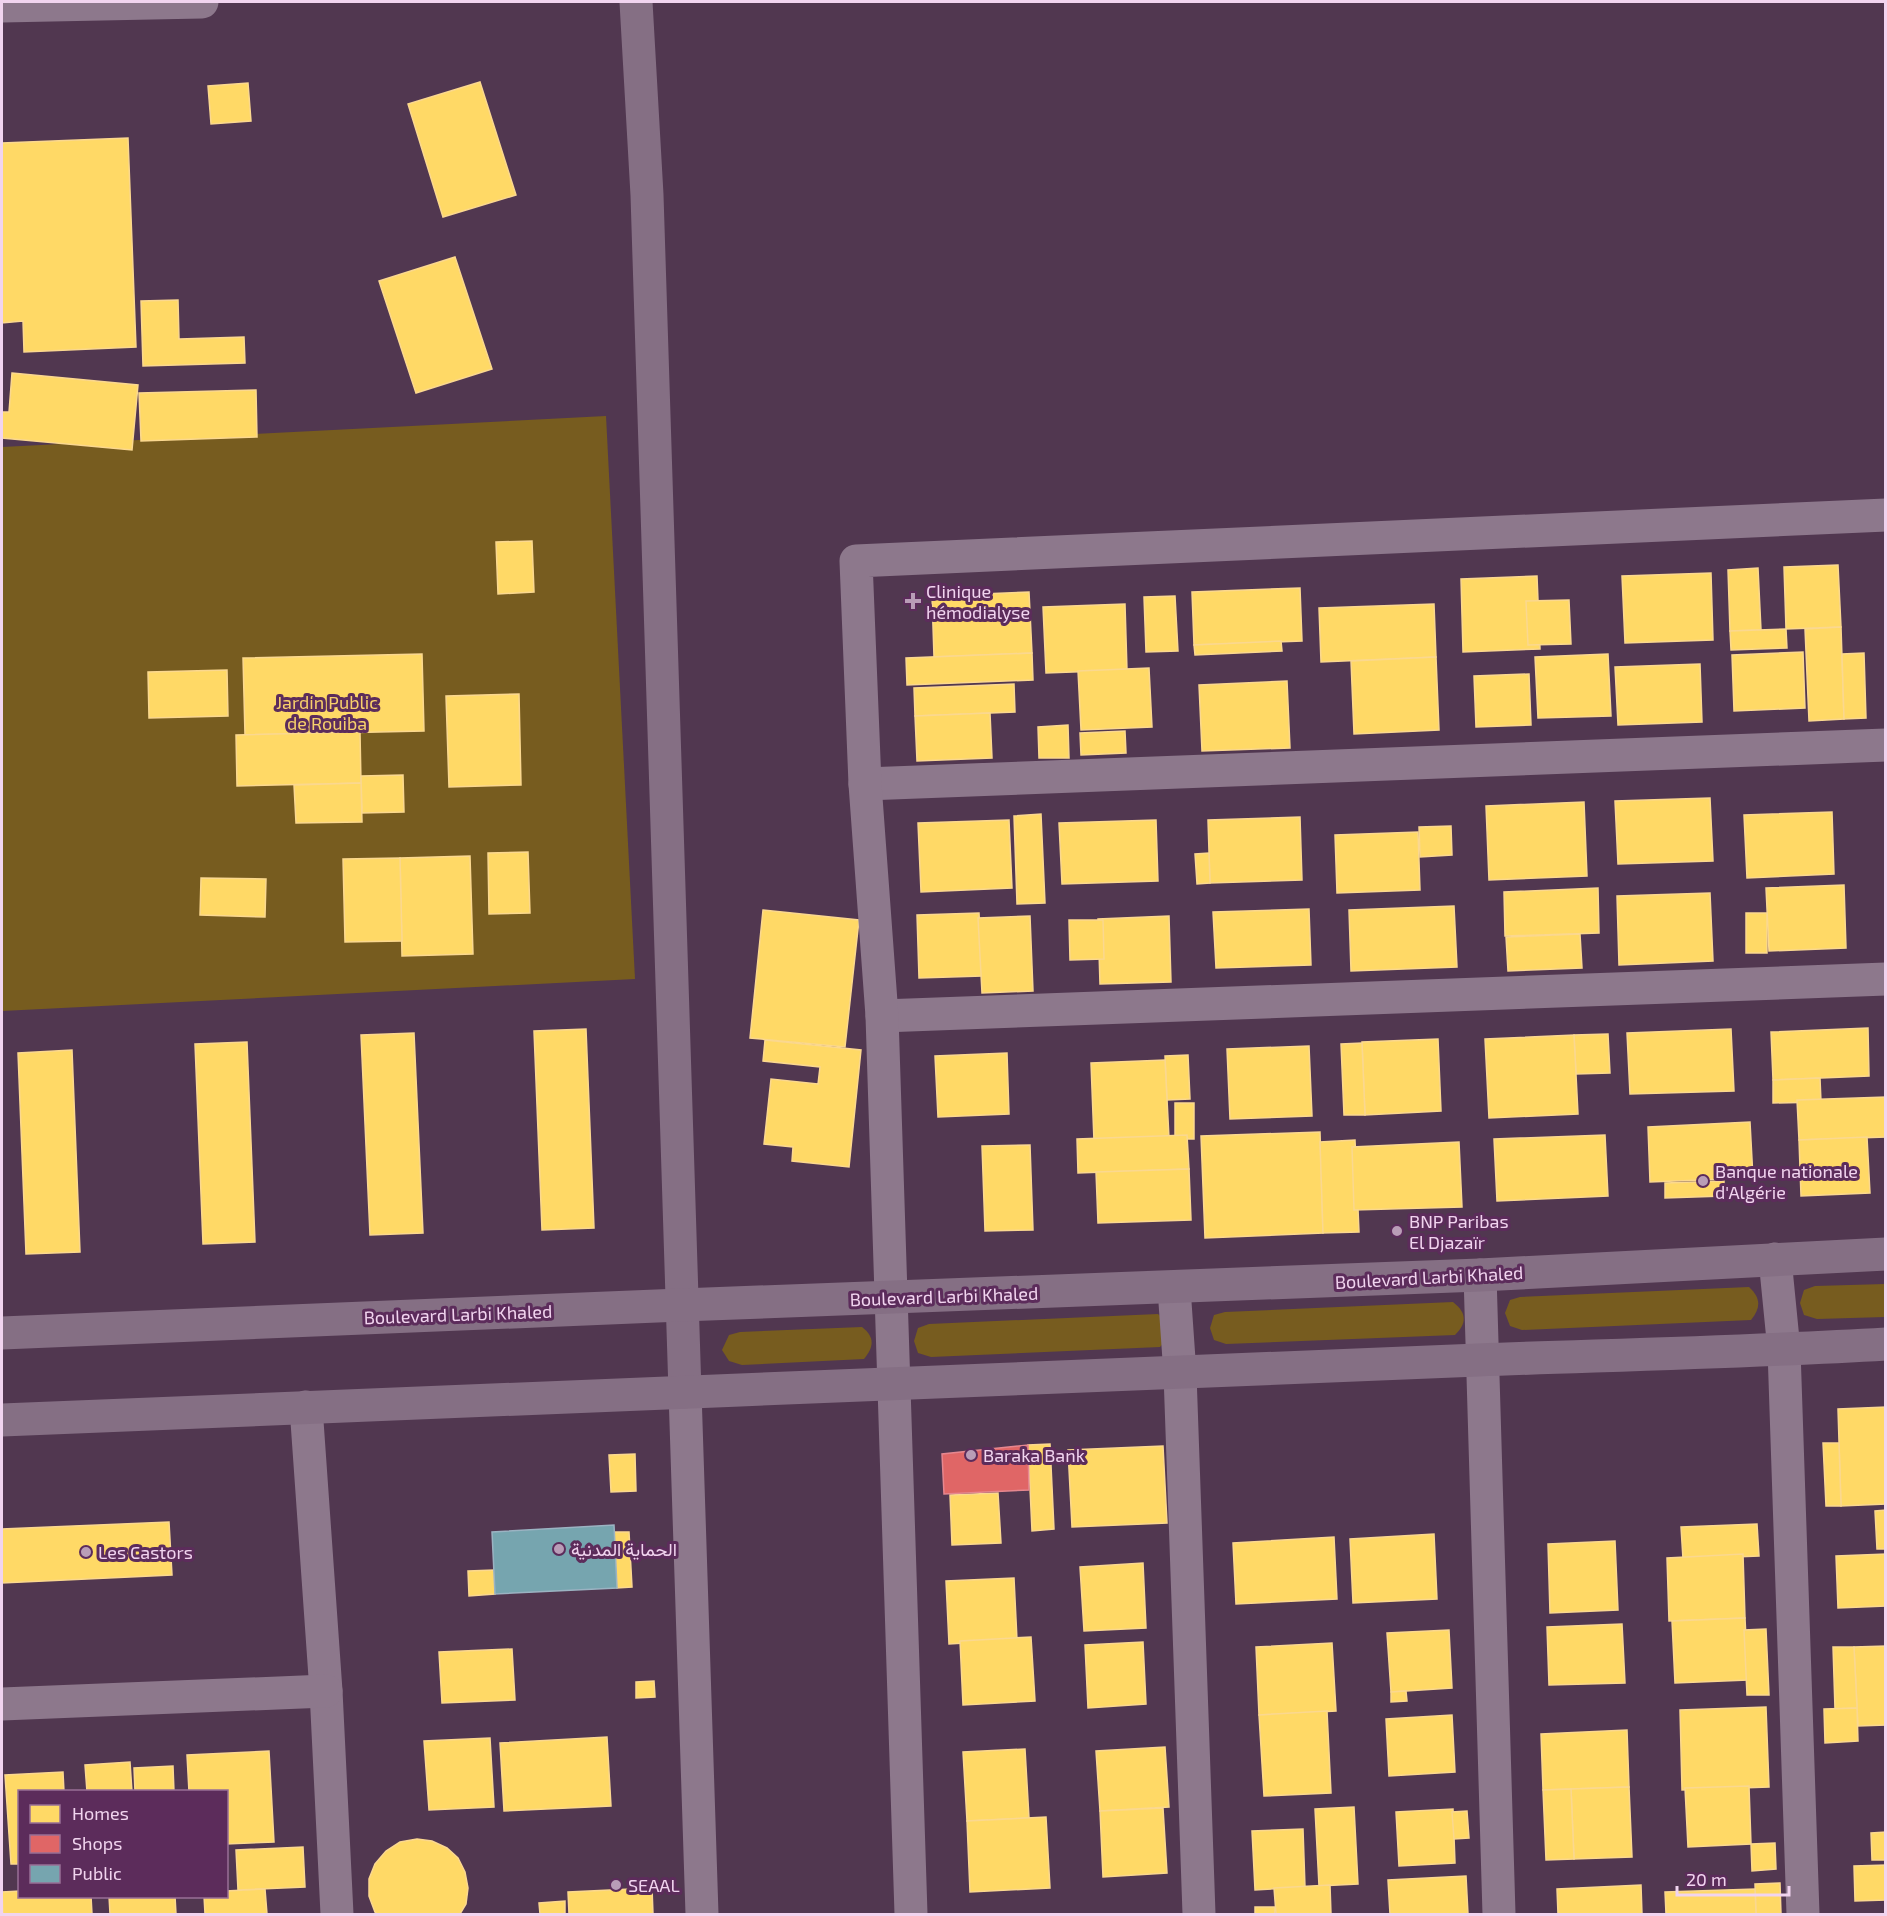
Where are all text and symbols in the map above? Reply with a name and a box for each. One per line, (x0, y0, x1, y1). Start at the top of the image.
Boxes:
place label: Clinique hémodialyse (926, 580, 1030, 623)
marker: Clinique hémodialyse (904, 592, 922, 610)
park label: Jardin Public de Rouiba (276, 691, 378, 734)
place label: Banque nationale d'Algérie (1715, 1160, 1858, 1203)
marker: Banque nationale d'Algérie (1696, 1174, 1710, 1188)
place label: BNP Paribas El Djazaïr (1409, 1210, 1509, 1253)
marker: BNP Paribas El Djazaïr (1390, 1224, 1404, 1238)
street label: Boulevard Larbi Khaled (1334, 1261, 1524, 1293)
street label: Boulevard Larbi Khaled (849, 1282, 1039, 1310)
street label: Boulevard Larbi Khaled (363, 1300, 553, 1328)
place label: Baraka Bank (983, 1444, 1085, 1466)
marker: Baraka Bank (964, 1448, 978, 1462)
place label: الحماية المدنية (571, 1538, 677, 1560)
place label: Les Castors (98, 1541, 193, 1563)
marker: الحماية المدنية (552, 1542, 566, 1556)
marker: Les Castors (79, 1545, 93, 1559)
legend (18, 1790, 228, 1898)
text: Homes (72, 1802, 129, 1824)
text: Shops (72, 1832, 122, 1854)
scale bar (1677, 1859, 1790, 1897)
text: Public (72, 1862, 122, 1884)
text: 20 m (1686, 1868, 1727, 1890)
place label: SEAAL (628, 1874, 680, 1896)
marker: SEAAL (609, 1878, 623, 1892)

